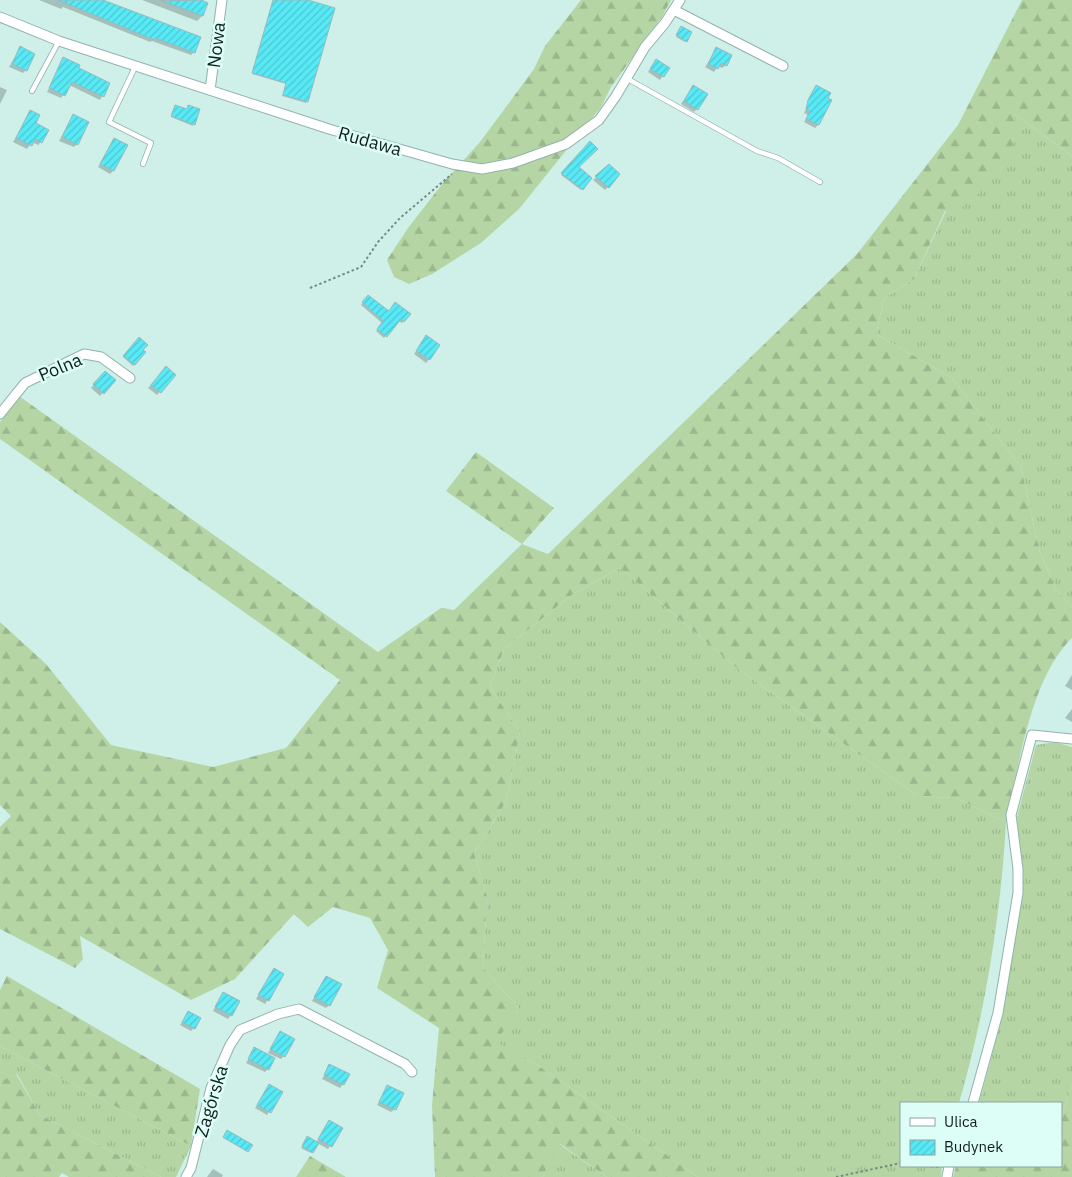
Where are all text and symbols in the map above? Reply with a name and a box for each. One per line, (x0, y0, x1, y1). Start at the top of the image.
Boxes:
street label: Nowa (202, 20, 230, 69)
street label: Rudawa (336, 121, 405, 161)
street label: Polna (35, 347, 86, 386)
street label: Zagórska (189, 1062, 233, 1140)
legend (900, 1102, 1062, 1167)
text: Ulica (944, 1112, 978, 1131)
text: Budynek (944, 1137, 1003, 1156)

